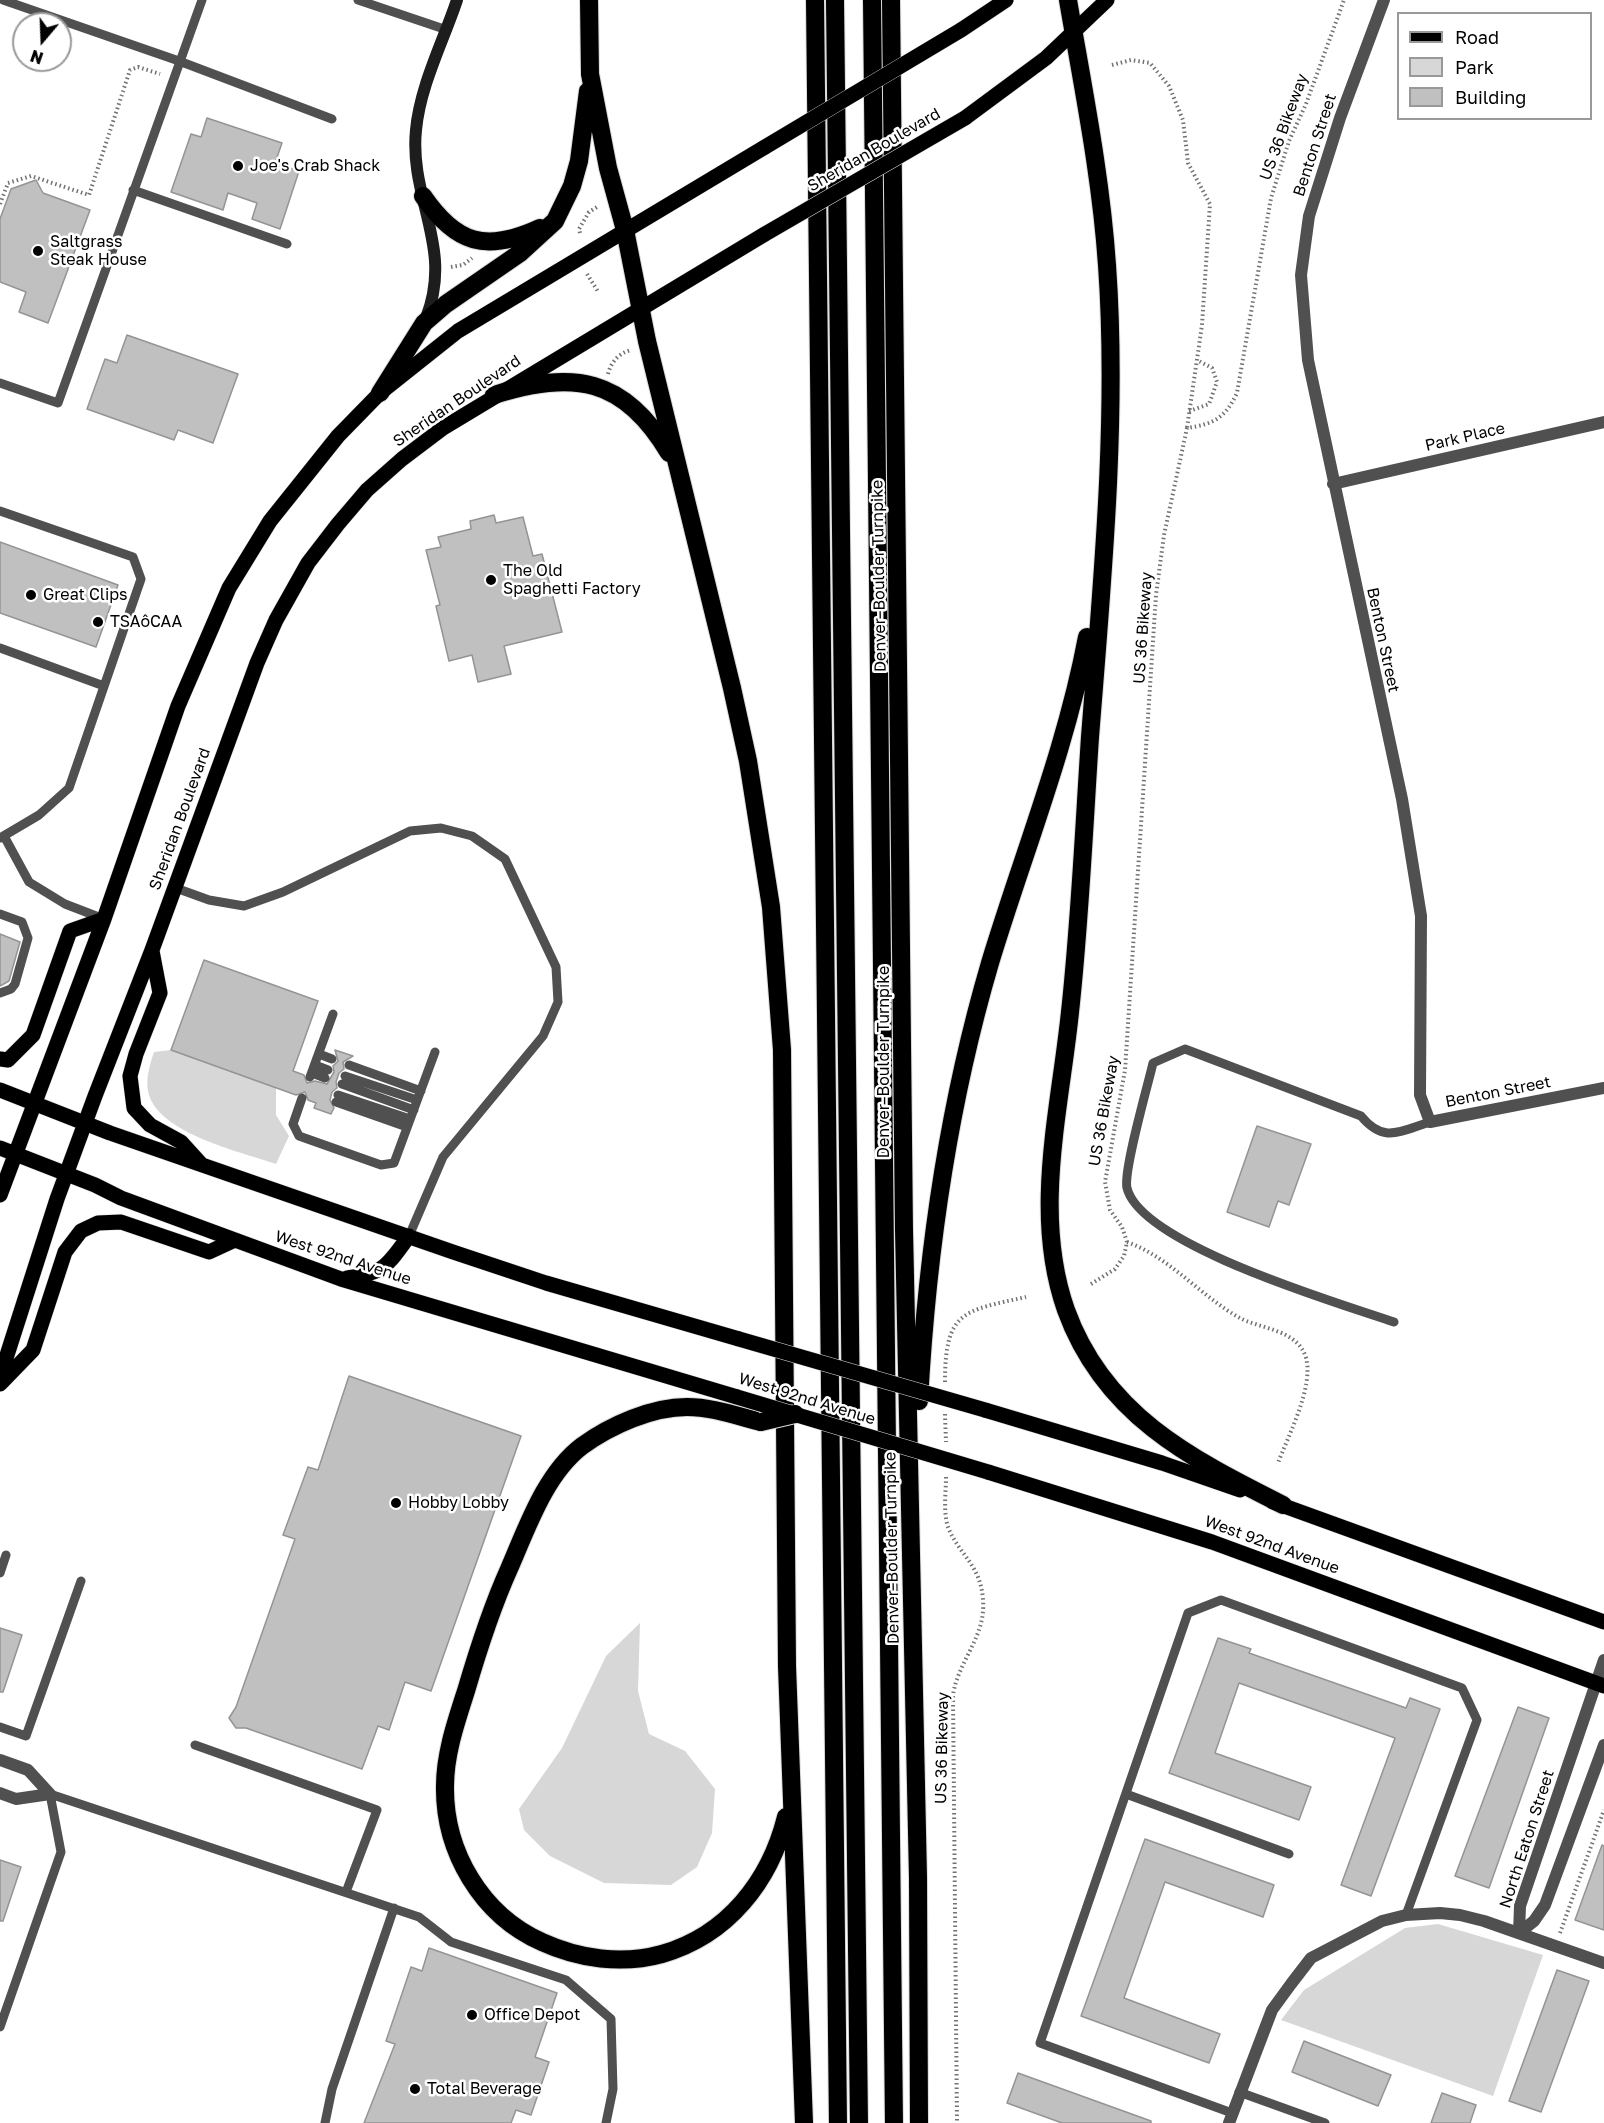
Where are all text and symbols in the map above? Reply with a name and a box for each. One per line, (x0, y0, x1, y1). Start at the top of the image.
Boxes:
north arrow (12, 12, 72, 72)
legend (1397, 12, 1592, 120)
text: Road (1455, 26, 1499, 48)
text: N (28, 46, 46, 69)
text: Park (1455, 56, 1494, 78)
street label: US 36 Bikeway (1256, 71, 1312, 183)
text: Building (1455, 86, 1526, 108)
street label: Benton Street (1289, 91, 1341, 199)
street label: Sheridan Boulevard (804, 104, 944, 196)
place label: Joe's Crab Shack (250, 156, 380, 176)
marker: Joe's Crab Shack (231, 159, 245, 173)
place label: Saltgrass Steak House (50, 232, 147, 270)
marker: Saltgrass Steak House (31, 244, 45, 258)
street label: Sheridan Boulevard (389, 351, 525, 451)
street label: Park Place (1423, 419, 1507, 455)
street label: Denver–Boulder Turnpike (868, 480, 890, 672)
place label: The Old Spaghetti Factory (503, 561, 641, 599)
street label: US 36 Bikeway (1130, 571, 1156, 685)
marker: The Old Spaghetti Factory (484, 573, 498, 587)
place label: Great Clips (43, 585, 128, 605)
street label: Benton Street (1362, 586, 1404, 694)
marker: Great Clips (24, 588, 38, 602)
place label: TSAôCAA (110, 612, 182, 632)
marker: TSAôCAA (91, 615, 105, 629)
street label: Sheridan Boulevard (145, 745, 215, 893)
street label: Denver–Boulder Turnpike (874, 966, 894, 1158)
street label: US 36 Bikeway (1085, 1054, 1123, 1168)
street label: Benton Street (1444, 1072, 1552, 1112)
street label: West 92nd Avenue (273, 1227, 413, 1289)
street label: West 92nd Avenue (736, 1369, 878, 1429)
street label: Denver–Boulder Turnpike (881, 1452, 903, 1644)
place label: Hobby Lobby (408, 1493, 509, 1513)
marker: Hobby Lobby (389, 1496, 403, 1510)
street label: West 92nd Avenue (1202, 1512, 1342, 1578)
street label: US 36 Bikeway (931, 1692, 953, 1804)
street label: North Eaton Street (1496, 1767, 1558, 1911)
place label: Office Depot (484, 2005, 580, 2025)
marker: Office Depot (465, 2008, 479, 2022)
place label: Total Beverage (427, 2079, 541, 2099)
marker: Total Beverage (408, 2082, 422, 2096)

